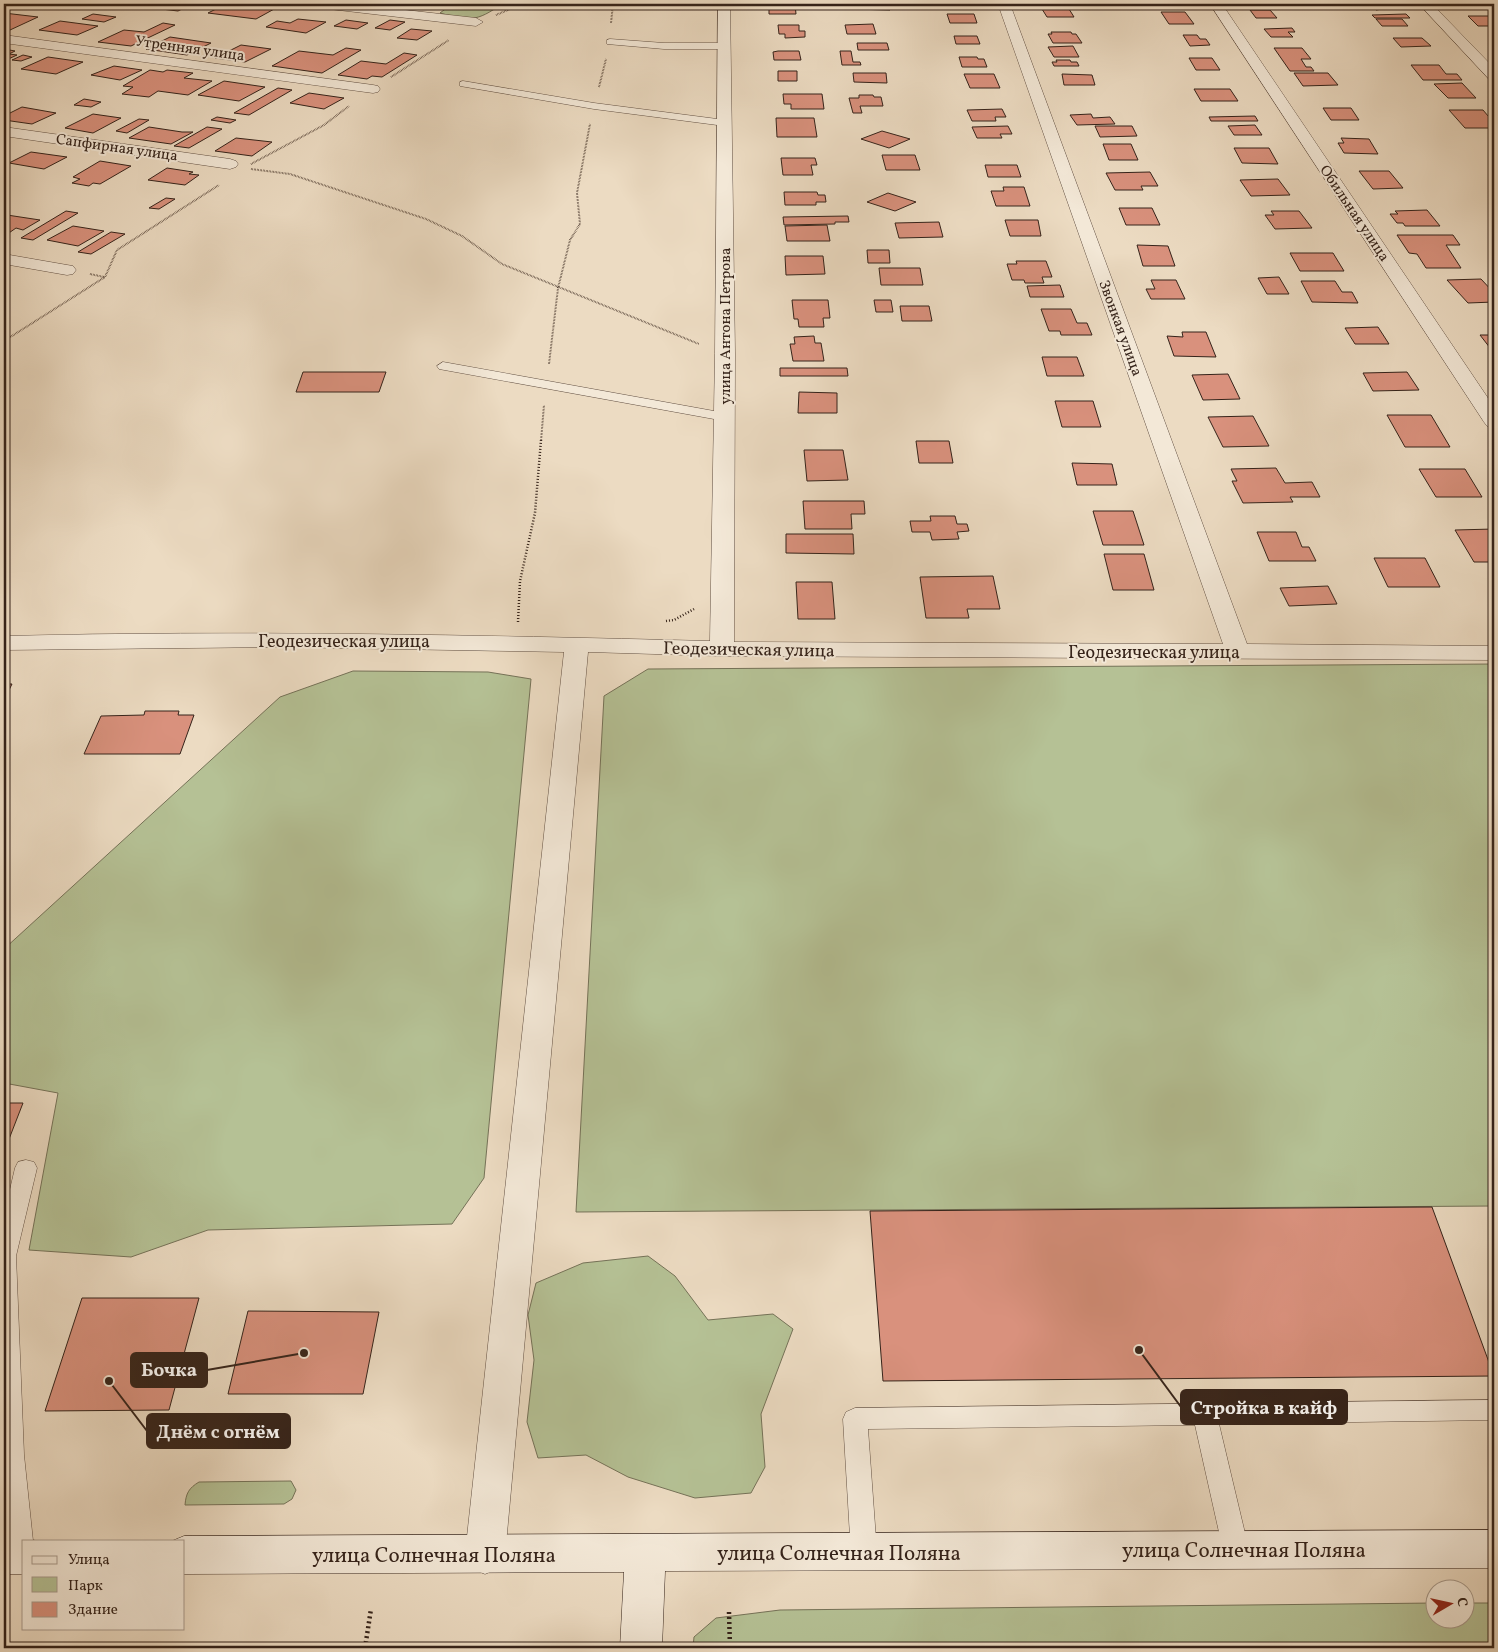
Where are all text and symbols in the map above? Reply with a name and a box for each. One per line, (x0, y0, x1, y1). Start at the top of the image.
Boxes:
street label: Утренняя улица (134, 31, 246, 68)
street label: Сапфирная улица (54, 130, 179, 167)
street label: Обильная улица (1314, 161, 1394, 266)
street label: улица Антона Петрова (716, 248, 737, 404)
street label: Звонкая улица (1092, 278, 1147, 379)
street label: Геодезическая улица (258, 630, 430, 655)
street label: Геодезическая улица (663, 637, 835, 664)
street label: Геодезическая улица (1068, 641, 1240, 666)
callout: Бочка (131, 1353, 207, 1387)
text: Бочка (141, 1358, 197, 1384)
callout: Стройка в кайф (1181, 1390, 1347, 1424)
text: Стройка в кайф (1191, 1396, 1337, 1422)
callout: Днём с огнём (147, 1414, 290, 1448)
text: Днём с огнём (156, 1420, 280, 1446)
street label: улица Солнечная Поляна (1122, 1537, 1366, 1566)
legend (22, 1540, 185, 1630)
street label: улица Солнечная Поляна (717, 1540, 961, 1569)
street label: улица Солнечная Поляна (312, 1542, 556, 1571)
text: Улица (68, 1550, 110, 1571)
text: Парк (68, 1576, 103, 1597)
north arrow (1426, 1580, 1476, 1630)
text: С (1451, 1596, 1471, 1608)
text: Здание (68, 1600, 118, 1621)

